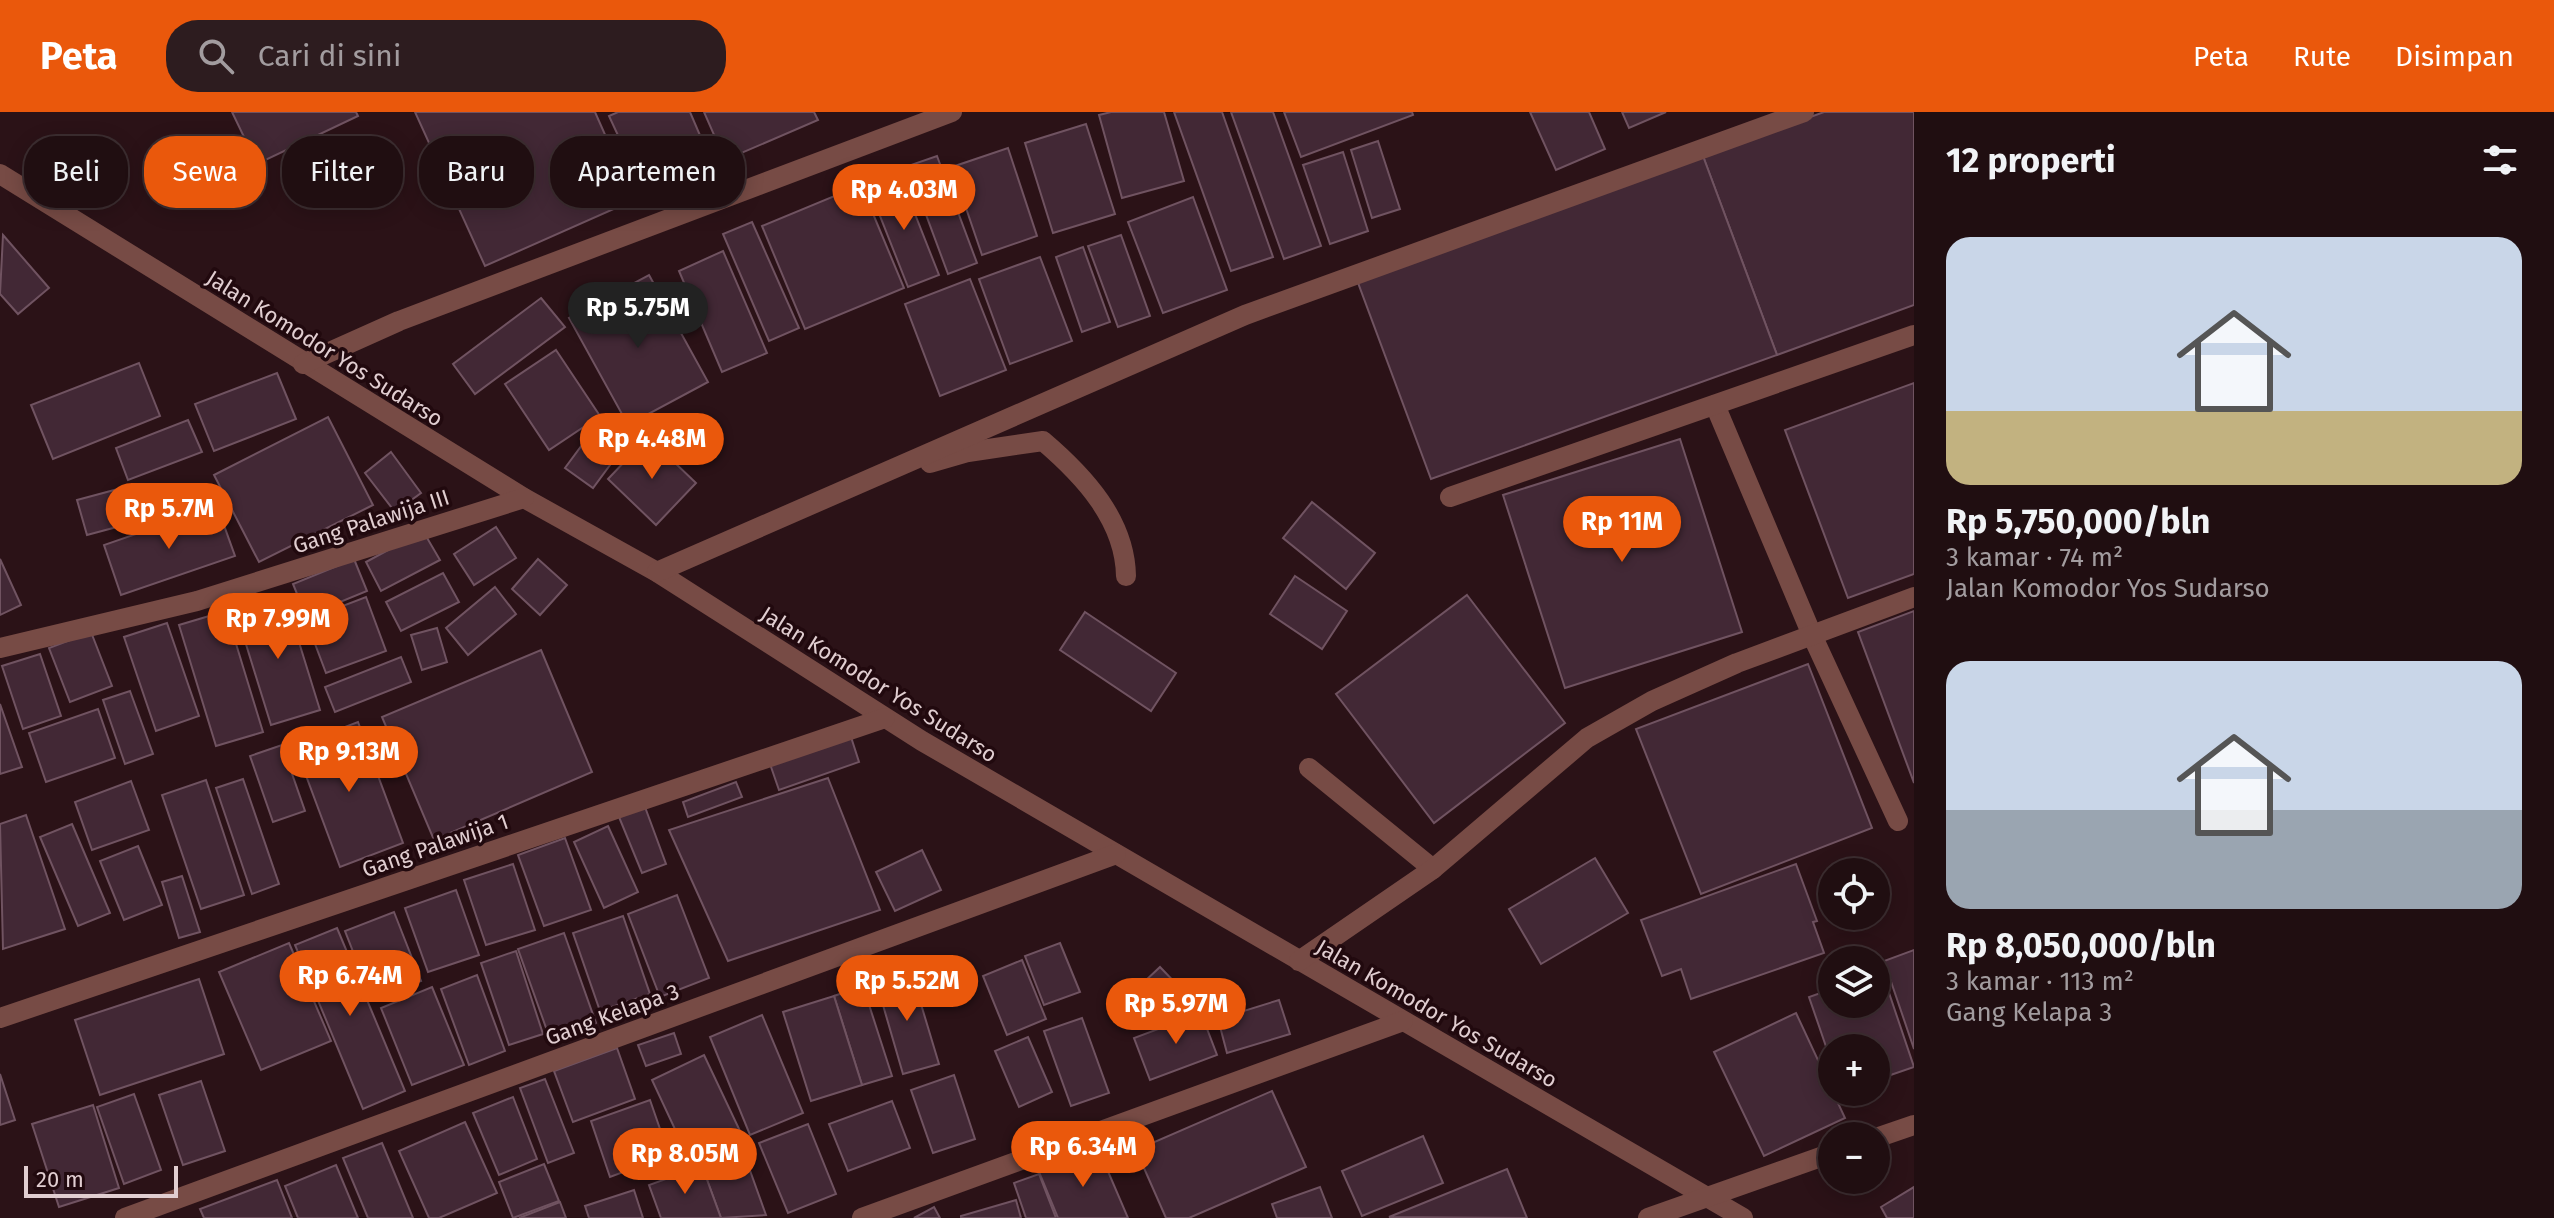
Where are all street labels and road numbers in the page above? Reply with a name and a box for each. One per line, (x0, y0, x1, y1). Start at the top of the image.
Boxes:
street label: Jalan Komodor Yos Sudarso (201, 264, 448, 432)
street label: Gang Palawija III (290, 483, 453, 559)
street label: Jalan Komodor Yos Sudarso (755, 600, 1002, 768)
street label: Gang Palawija 1 (358, 808, 512, 883)
street label: Jalan Komodor Yos Sudarso (1311, 933, 1562, 1094)
street label: Gang Kelapa 3 (541, 978, 683, 1051)

